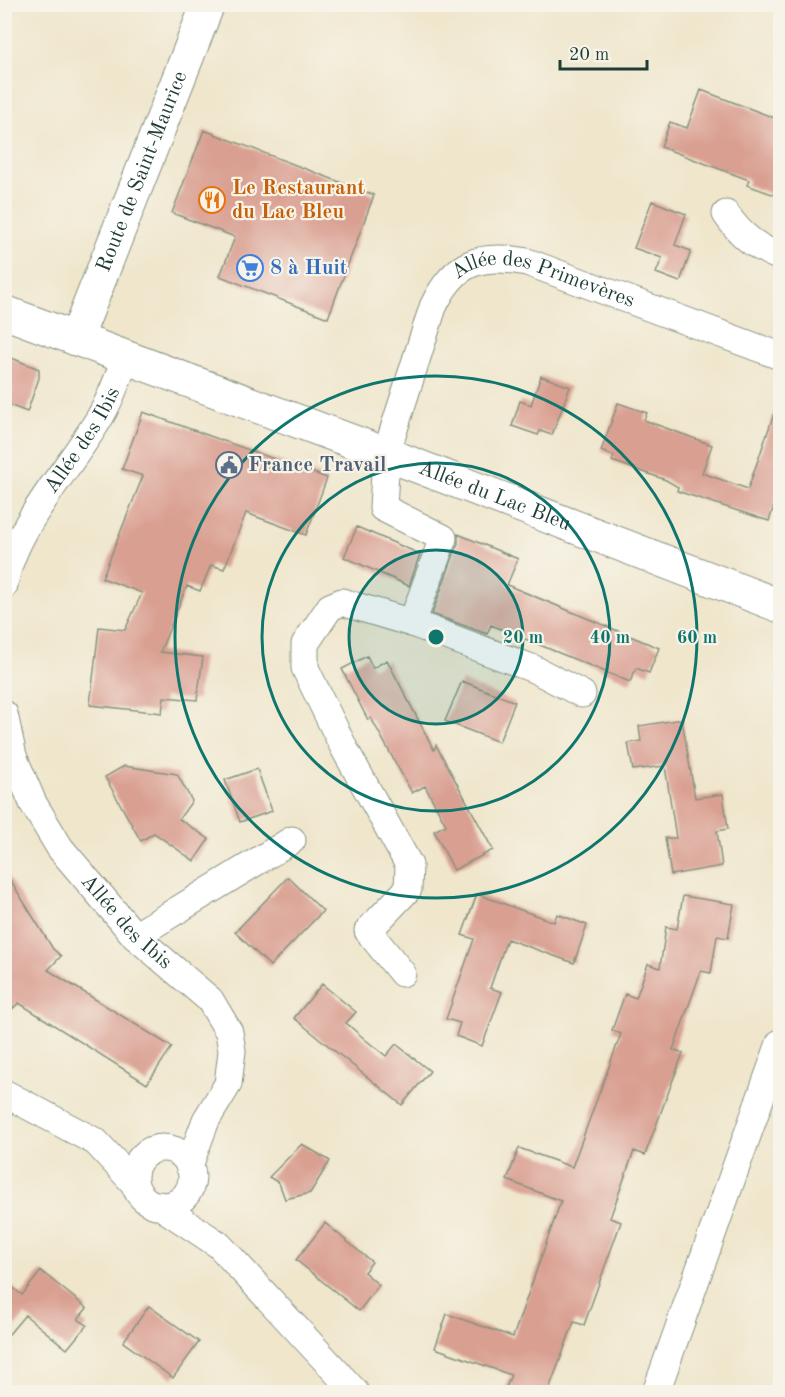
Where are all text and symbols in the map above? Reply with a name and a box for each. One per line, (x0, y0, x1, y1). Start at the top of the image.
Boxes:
scale bar (560, 33, 647, 71)
text: 20 m (569, 46, 609, 64)
street label: Route de Saint-Maurice (93, 68, 191, 275)
place label: Le Restaurant du Lac Bleu (232, 178, 365, 223)
restaurant icon: Le Restaurant du Lac Bleu (197, 185, 227, 215)
street label: Allée des Primevères (448, 248, 637, 312)
supermarket icon: 8 à Huit (235, 253, 265, 283)
place label: 8 à Huit (270, 258, 348, 279)
street label: Allée des Ibis (41, 384, 124, 497)
public building icon: France Travail (214, 450, 244, 480)
place label: France Travail (248, 455, 387, 476)
street label: Allée du Lac Bleu (416, 457, 574, 535)
centre of rings (426, 627, 446, 647)
text: 20 m (503, 629, 543, 647)
text: 40 m (590, 629, 630, 647)
text: 60 m (677, 629, 717, 647)
street label: Allée des Ibis (77, 870, 176, 973)

